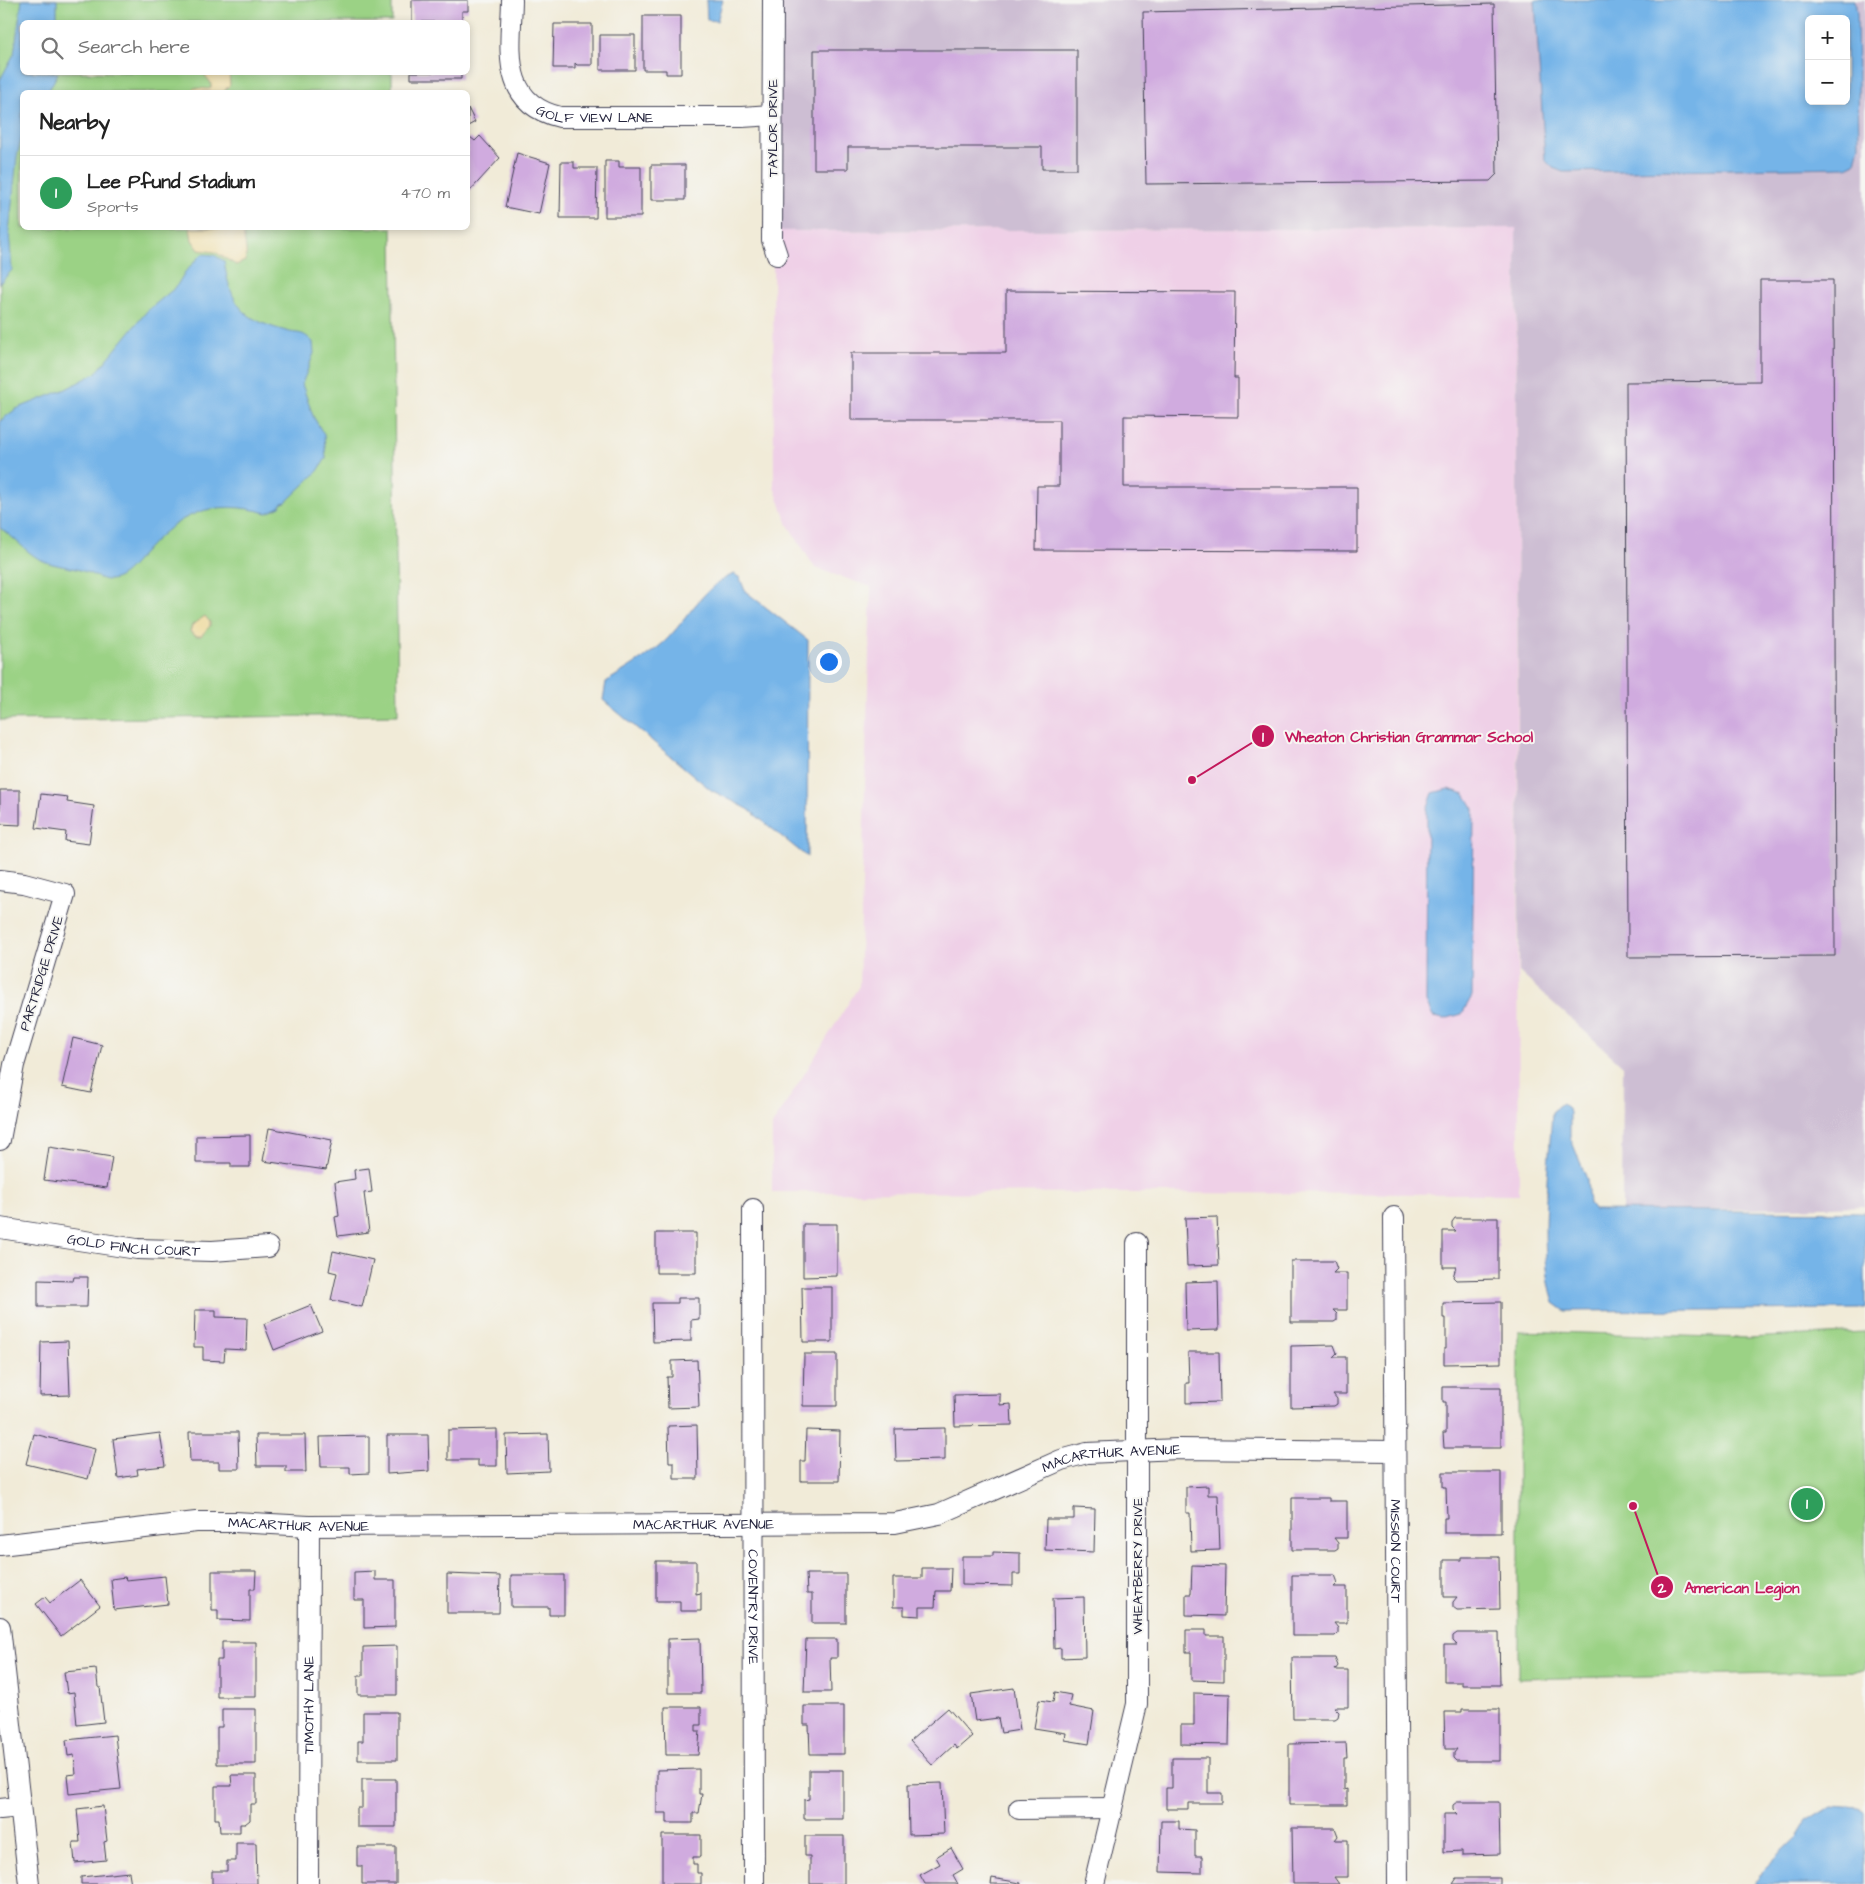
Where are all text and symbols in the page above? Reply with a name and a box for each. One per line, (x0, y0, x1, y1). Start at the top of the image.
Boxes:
map controls (1805, 15, 1850, 105)
button: + (1805, 15, 1850, 60)
search box (20, 20, 470, 75)
icon: search (38, 34, 66, 62)
text: Search here (78, 34, 190, 61)
button: − (1805, 60, 1850, 105)
street label: TAYLOR DRIVE (763, 78, 783, 177)
street label: GOLF VIEW LANE (532, 100, 654, 129)
text: Nearby (40, 108, 110, 137)
text: Lee Pfund Stadium (87, 169, 255, 196)
text: 1 (55, 182, 57, 204)
text: 470 m (400, 182, 450, 204)
text: Sports (87, 196, 139, 218)
your location (816, 649, 842, 675)
callout: Wheaton Christian Grammar School (1250, 721, 1543, 751)
text: 1 (1262, 727, 1264, 748)
text: Wheaton Christian Grammar School (1284, 727, 1534, 748)
street label: PARTRIDGE DRIVE (15, 913, 69, 1033)
street label: GOLD FINCH COURT (66, 1229, 201, 1262)
street label: MACARTHUR AVENUE (1039, 1440, 1182, 1478)
pin: 1 (1791, 1485, 1823, 1523)
street label: WHEATBERRY DRIVE (1128, 1497, 1148, 1635)
street label: MISSION COURT (1385, 1499, 1405, 1603)
street label: MACARTHUR AVENUE (228, 1513, 370, 1537)
street label: MACARTHUR AVENUE (633, 1515, 775, 1535)
street label: COVENTRY DRIVE (743, 1549, 763, 1665)
callout: American Legion (1649, 1572, 1809, 1602)
text: 2 (1657, 1578, 1667, 1599)
text: American Legion (1684, 1578, 1800, 1601)
street label: TIMOTHY LANE (299, 1655, 320, 1754)

